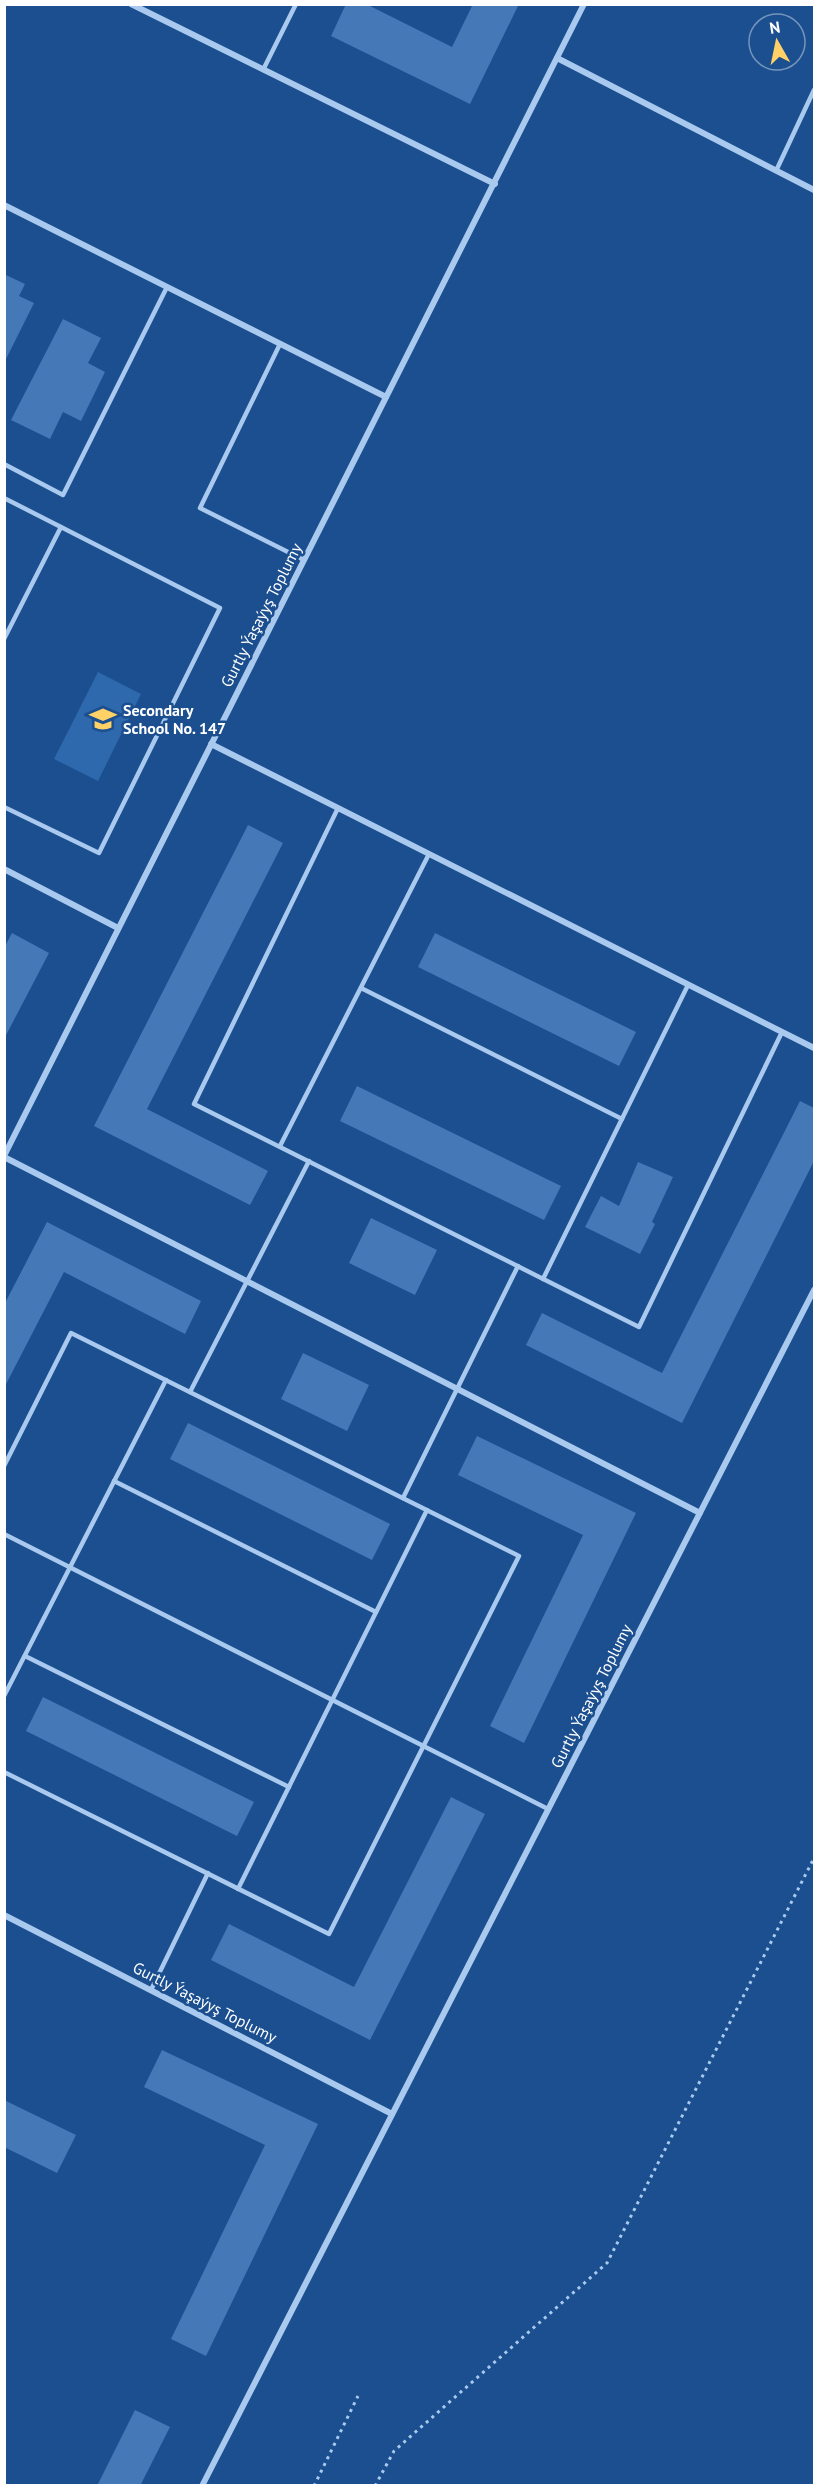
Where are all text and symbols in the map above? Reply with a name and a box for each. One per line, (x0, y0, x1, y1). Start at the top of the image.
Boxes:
north arrow (747, 12, 807, 72)
text: N (768, 16, 781, 38)
street label: Gurtly Ýaşaýyş Toplumy (216, 539, 306, 690)
place label: Secondary School No. 147 (123, 700, 226, 738)
school or university icon: Secondary School No. 147 (88, 704, 118, 734)
street label: Gurtly Ýaşaýyş Toplumy (546, 1620, 636, 1771)
street label: Gurtly Ýaşaýyş Toplumy (130, 1957, 281, 2047)

